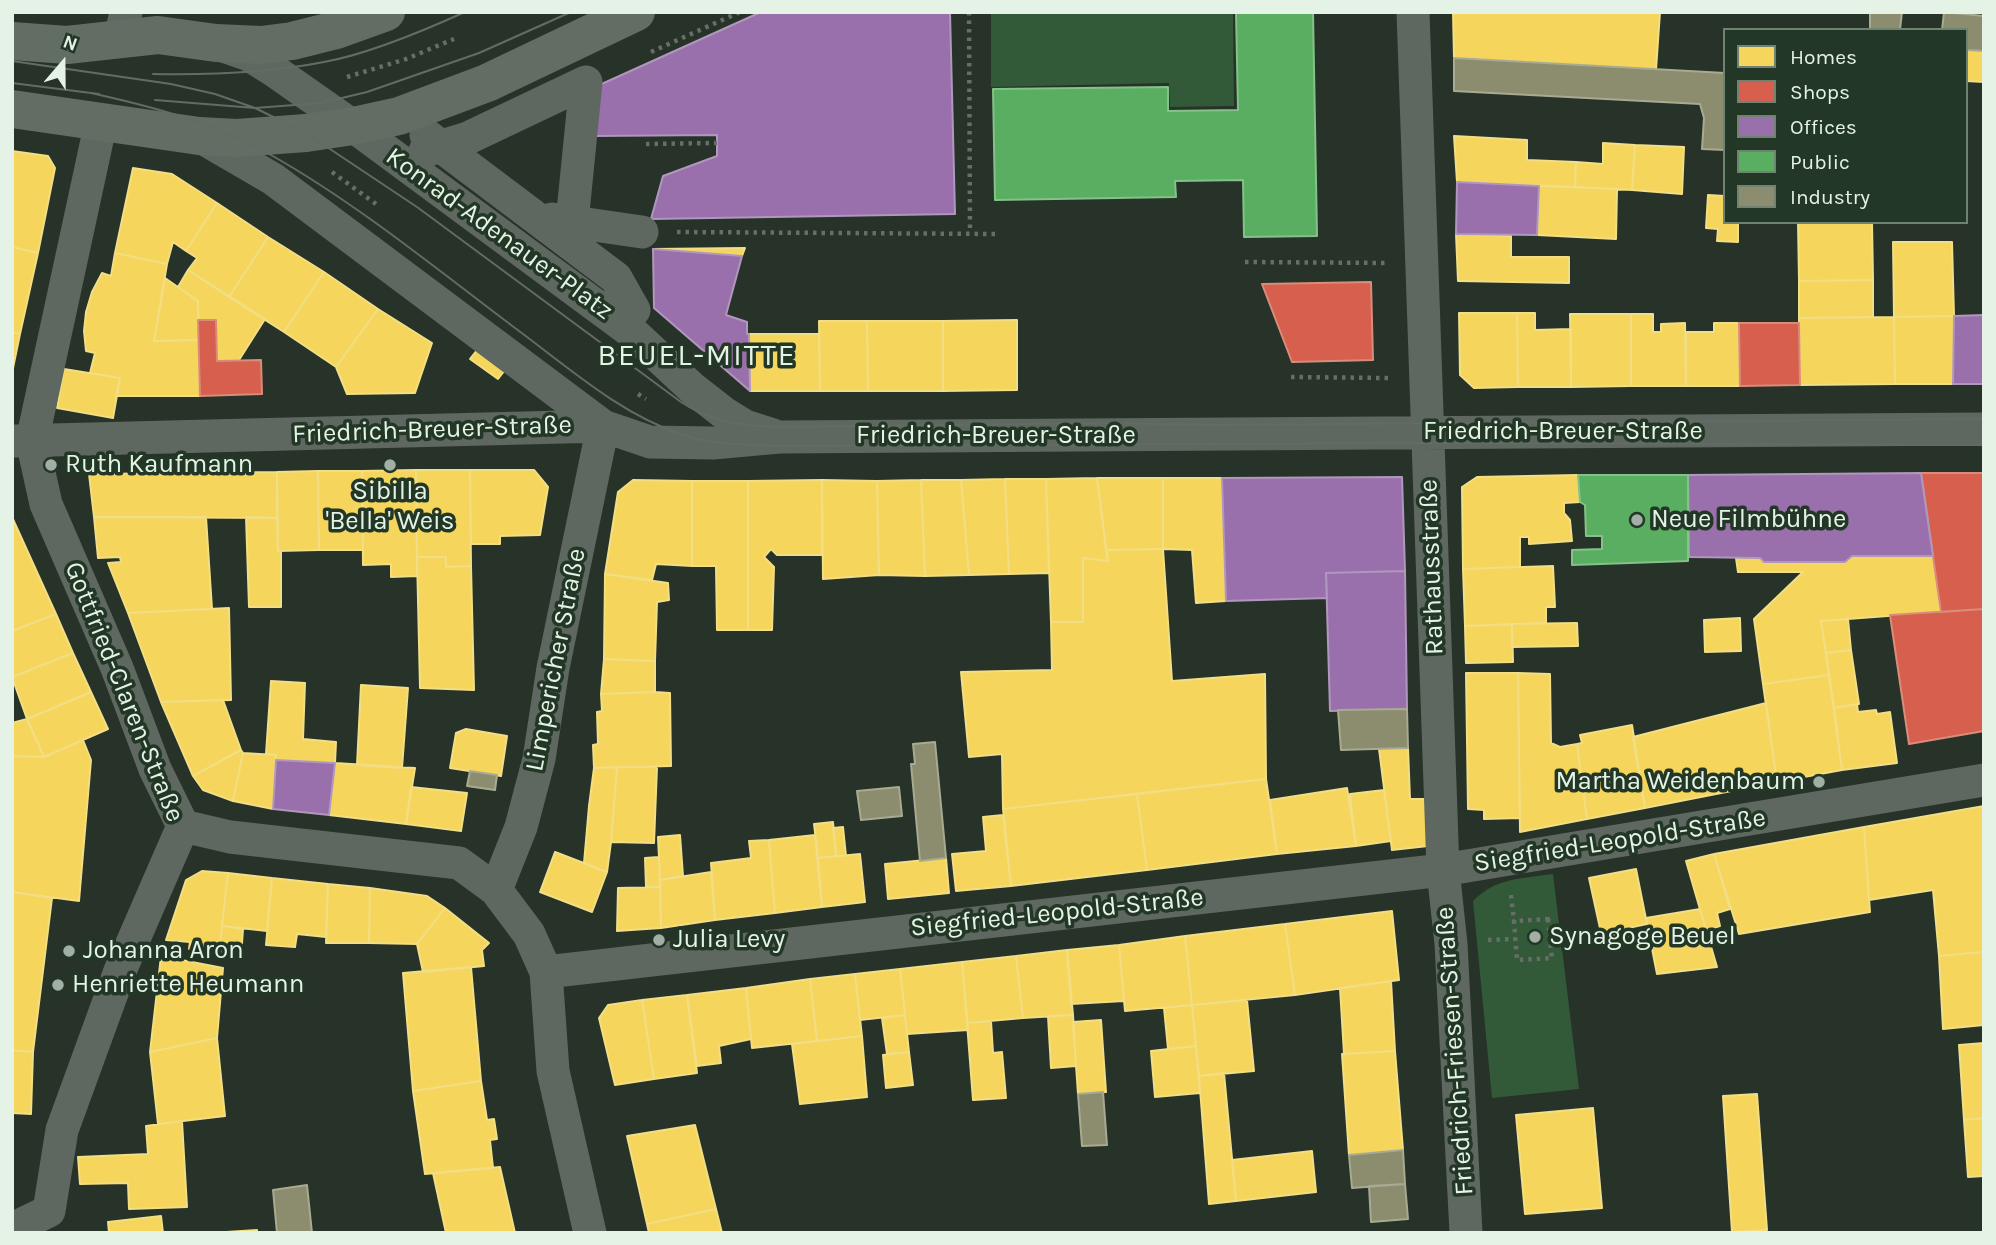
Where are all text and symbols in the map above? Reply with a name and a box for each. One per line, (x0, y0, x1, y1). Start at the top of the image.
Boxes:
north arrow (28, 28, 98, 98)
legend (1723, 28, 1968, 224)
text: N (60, 31, 80, 56)
text: Homes (1790, 45, 1857, 69)
text: Shops (1790, 80, 1850, 104)
text: Offices (1790, 115, 1857, 139)
street label: Konrad-Adenauer-Platz (379, 141, 619, 327)
text: Public (1790, 150, 1850, 174)
text: Industry (1790, 185, 1870, 209)
district label: BEUEL-MITTE (599, 338, 795, 374)
street label: Friedrich-Breuer-Straße (292, 410, 572, 450)
street label: Friedrich-Breuer-Straße (1423, 416, 1703, 448)
street label: Friedrich-Breuer-Straße (856, 420, 1136, 452)
place label: Ruth Kaufmann (65, 449, 253, 481)
marker: Ruth Kaufmann (43, 457, 59, 473)
marker: Sibilla 'Bella' Weis (382, 457, 398, 473)
place label: Sibilla 'Bella' Weis (326, 476, 454, 538)
street label: Rathausstraße (1413, 479, 1451, 655)
place label: Neue Filmbühne (1651, 504, 1846, 536)
marker: Neue Filmbühne (1629, 512, 1645, 528)
street label: Limpericher Straße (519, 546, 593, 774)
street label: Gottfried-Claren-Straße (57, 557, 191, 827)
place label: Martha Weidenbaum (1556, 766, 1805, 798)
marker: Martha Weidenbaum (1811, 774, 1827, 790)
street label: Siegfried-Leopold-Straße (1472, 803, 1768, 879)
street label: Siegfried-Leopold-Straße (909, 882, 1205, 944)
street label: Friedrich-Friesen-Straße (1429, 906, 1481, 1196)
place label: Synagoge Beuel (1549, 921, 1736, 953)
place label: Julia Levy (673, 924, 785, 956)
marker: Synagoge Beuel (1527, 929, 1543, 945)
marker: Julia Levy (651, 932, 667, 948)
place label: Johanna Aron (83, 935, 244, 967)
marker: Johanna Aron (61, 943, 77, 959)
place label: Henriette Heumann (72, 969, 304, 1001)
marker: Henriette Heumann (50, 977, 66, 993)

